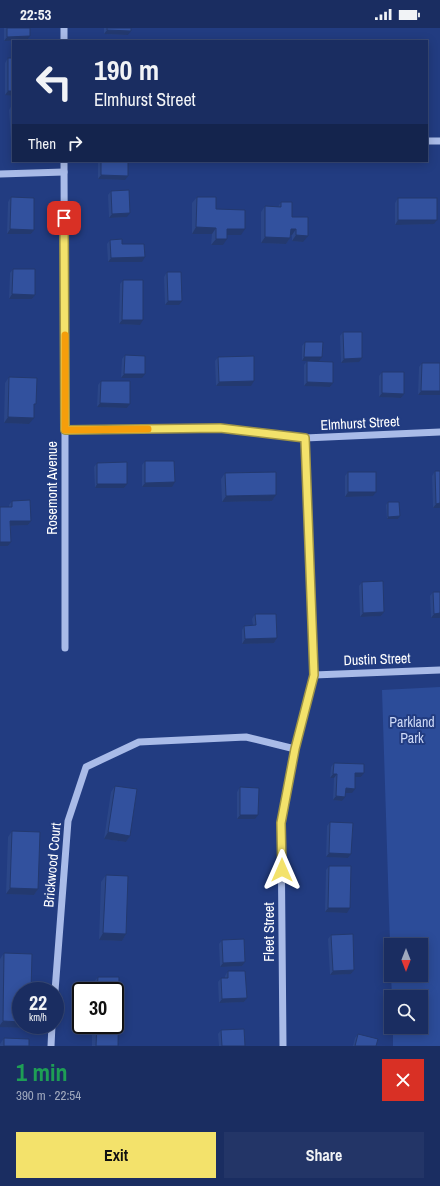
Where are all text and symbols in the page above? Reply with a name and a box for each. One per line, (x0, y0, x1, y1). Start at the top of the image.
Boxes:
text: 22:53 (20, 4, 51, 25)
text: 190 m (94, 51, 159, 89)
icon: left (28, 56, 80, 108)
text: Elmhurst Street (94, 87, 196, 112)
icon: right (64, 132, 86, 154)
text: Then (28, 133, 56, 154)
pin (47, 201, 81, 235)
icon: arrive (53, 207, 75, 229)
street label: Elmhurst Street (320, 412, 400, 434)
street label: Rosemont Avenue (43, 441, 61, 535)
street label: Dustin Street (343, 649, 411, 669)
park label: Parkland Park (389, 713, 435, 747)
street label: Brickwood Court (39, 822, 65, 908)
position arrow (261, 849, 303, 891)
street label: Fleet Street (260, 902, 278, 962)
north arrow (384, 938, 428, 982)
map controls (384, 938, 428, 1034)
speed limit sign: 30 (72, 982, 124, 1034)
text: 22 (29, 989, 47, 1016)
button: search (384, 990, 428, 1034)
text: km/h (29, 1011, 47, 1024)
text: 1 min (16, 1056, 67, 1088)
button: close (382, 1059, 424, 1101)
text: 390 m · 22:54 (16, 1087, 81, 1104)
button: Exit (16, 1132, 216, 1178)
button: Share (224, 1132, 424, 1178)

